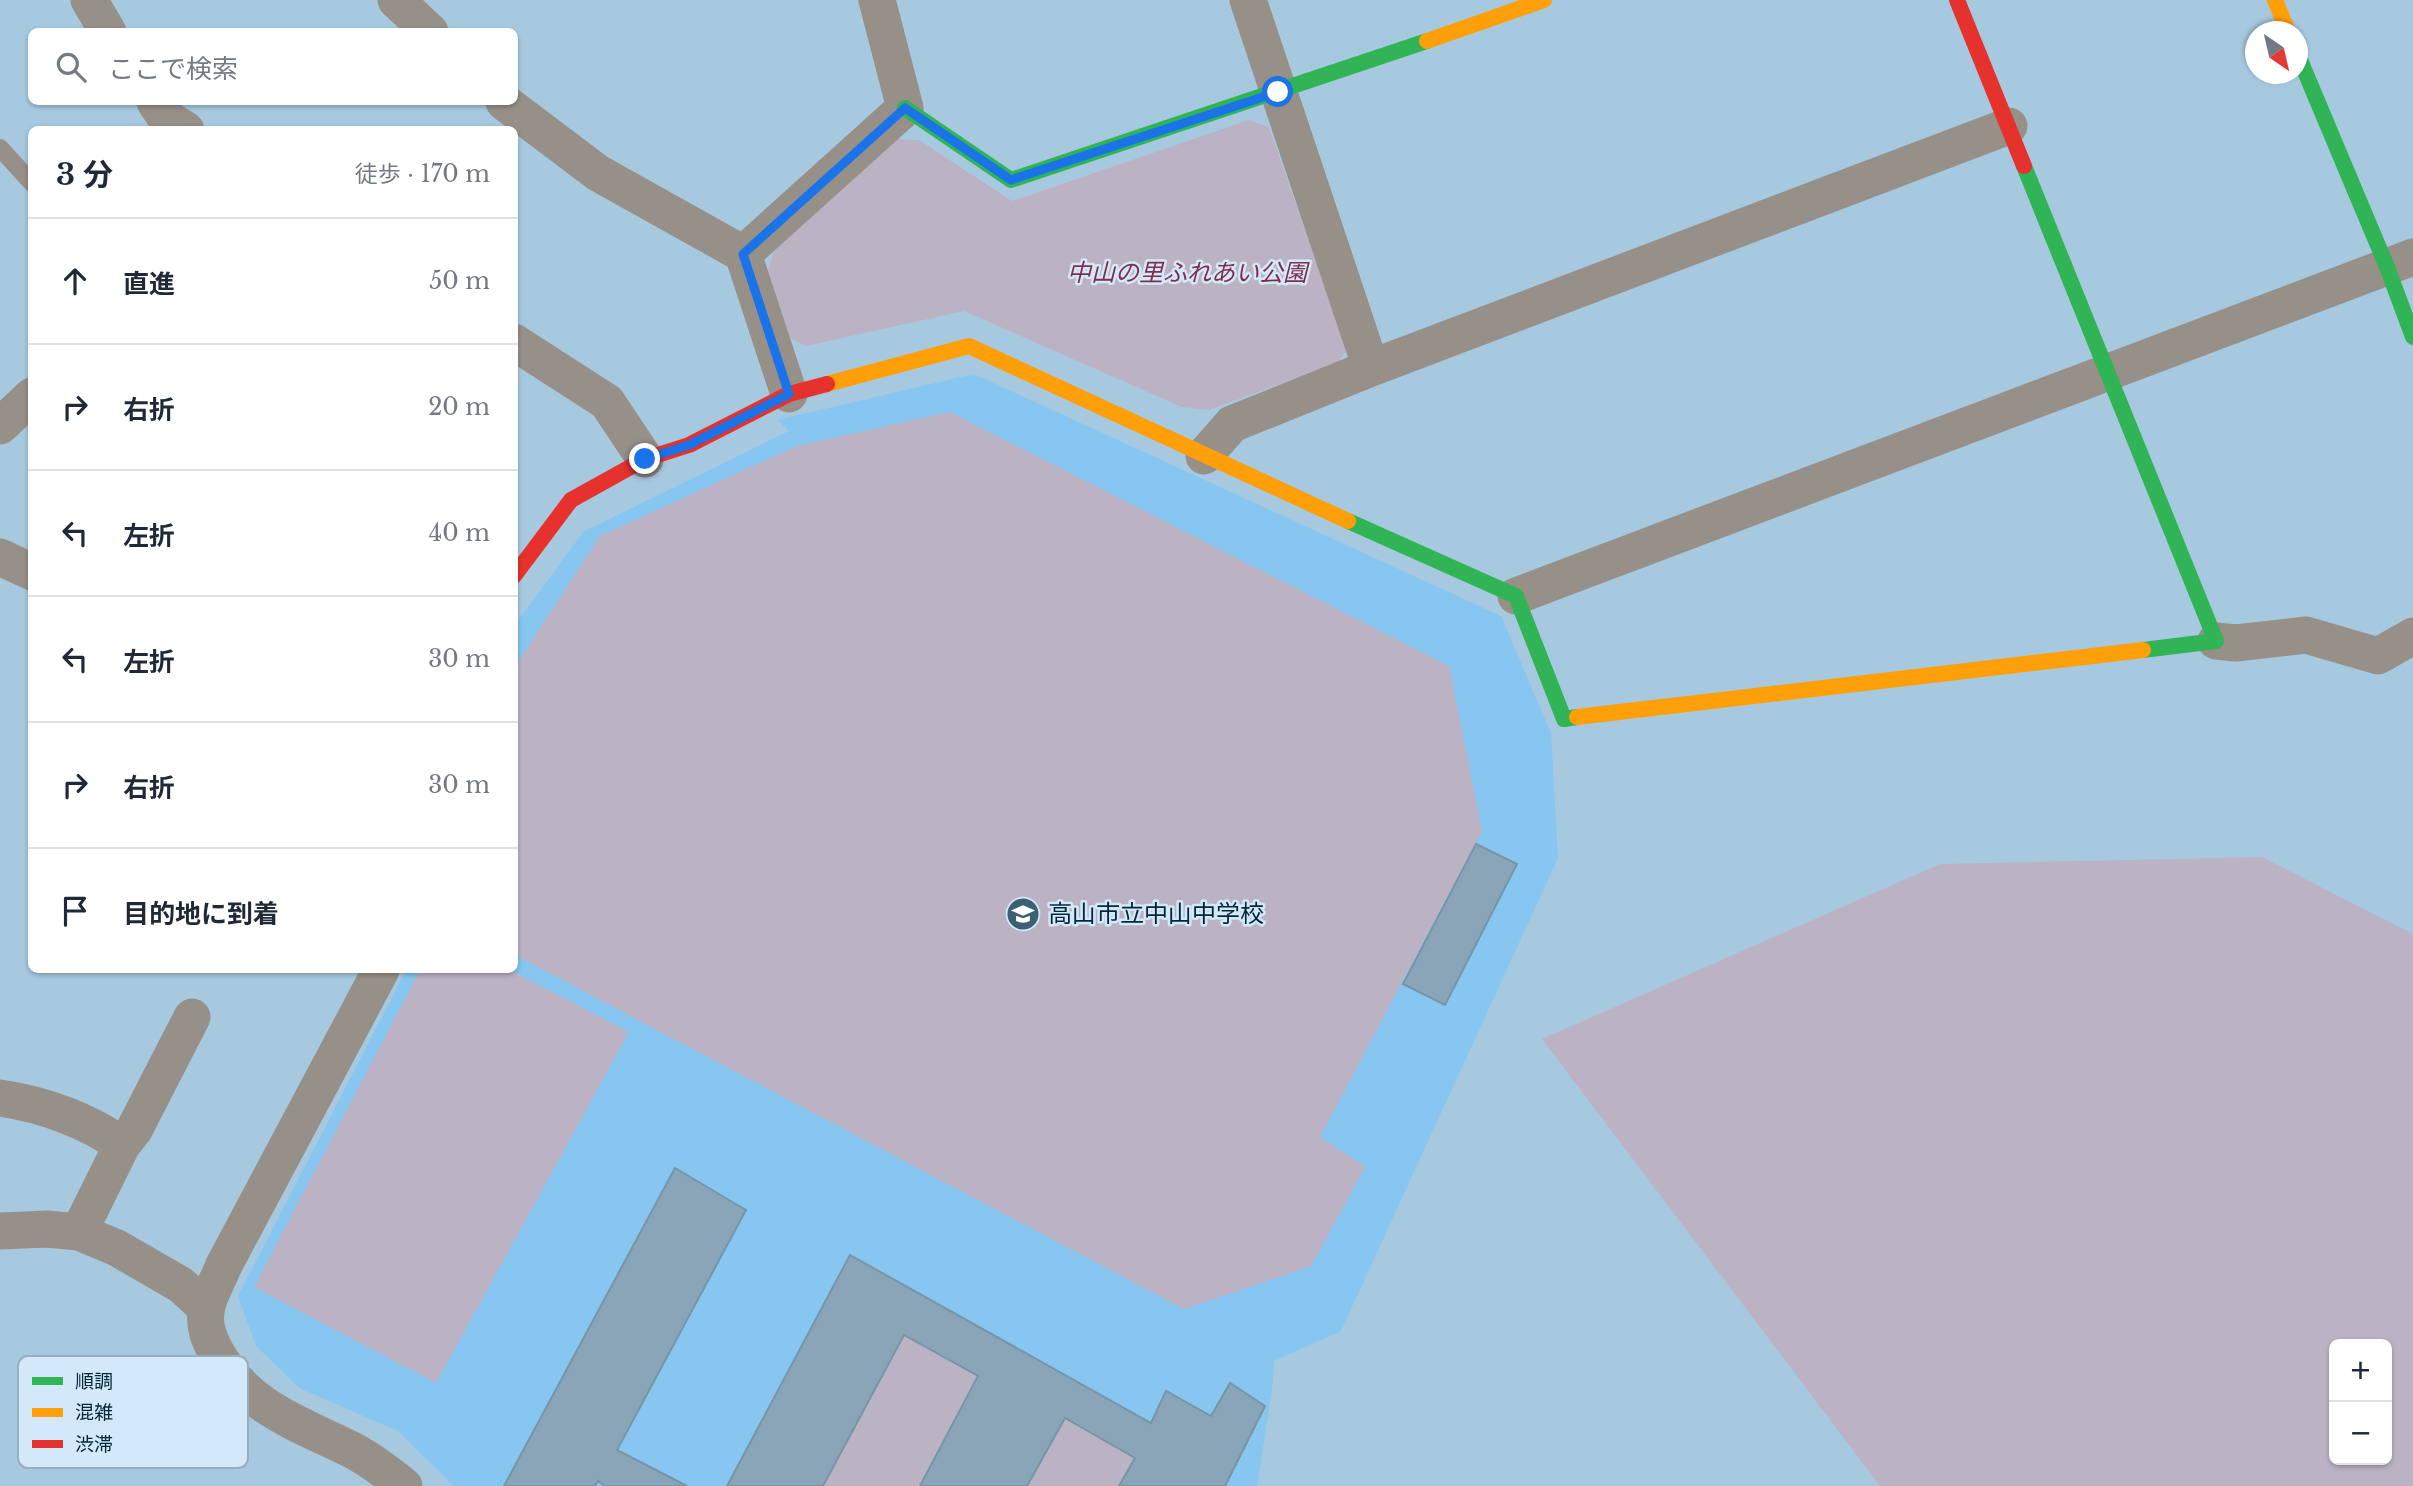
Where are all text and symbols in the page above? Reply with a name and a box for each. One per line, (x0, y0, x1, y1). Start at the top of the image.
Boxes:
north arrow (2245, 21, 2308, 84)
search box (28, 28, 518, 105)
icon: search (52, 48, 90, 86)
text: ここで検索 (108, 53, 238, 85)
route start (1262, 76, 1293, 107)
text: 3 分 (56, 156, 113, 193)
text: 徒歩 · 170 m (355, 160, 490, 188)
park label: 中山の里ふれあい公園 (1067, 258, 1310, 287)
icon: ahead (56, 262, 94, 300)
text: 50 m (429, 267, 490, 295)
text: 直進 (123, 268, 175, 300)
icon: right (56, 388, 94, 426)
text: 20 m (428, 393, 490, 421)
text: 右折 (123, 394, 175, 426)
route end (629, 443, 660, 474)
icon: left (56, 514, 94, 552)
text: 40 m (429, 519, 490, 547)
text: 左折 (123, 520, 175, 552)
icon: left (56, 640, 94, 678)
text: 30 m (428, 645, 490, 673)
text: 左折 (123, 646, 175, 678)
icon: right (56, 766, 94, 804)
text: 30 m (428, 771, 490, 799)
text: 右折 (123, 772, 175, 804)
icon: arrive (56, 892, 94, 930)
school or university icon: 高山市立中山中学校 (1004, 895, 1042, 933)
text: 目的地に到着 (123, 898, 279, 930)
place label: 高山市立中山中学校 (1048, 899, 1264, 928)
map controls (2329, 1339, 2392, 1465)
button: + (2329, 1339, 2392, 1402)
legend (18, 1356, 248, 1468)
text: 順調 (75, 1370, 113, 1393)
text: 混雑 (75, 1401, 113, 1424)
button: − (2329, 1402, 2392, 1465)
text: 渋滞 (75, 1433, 113, 1456)

